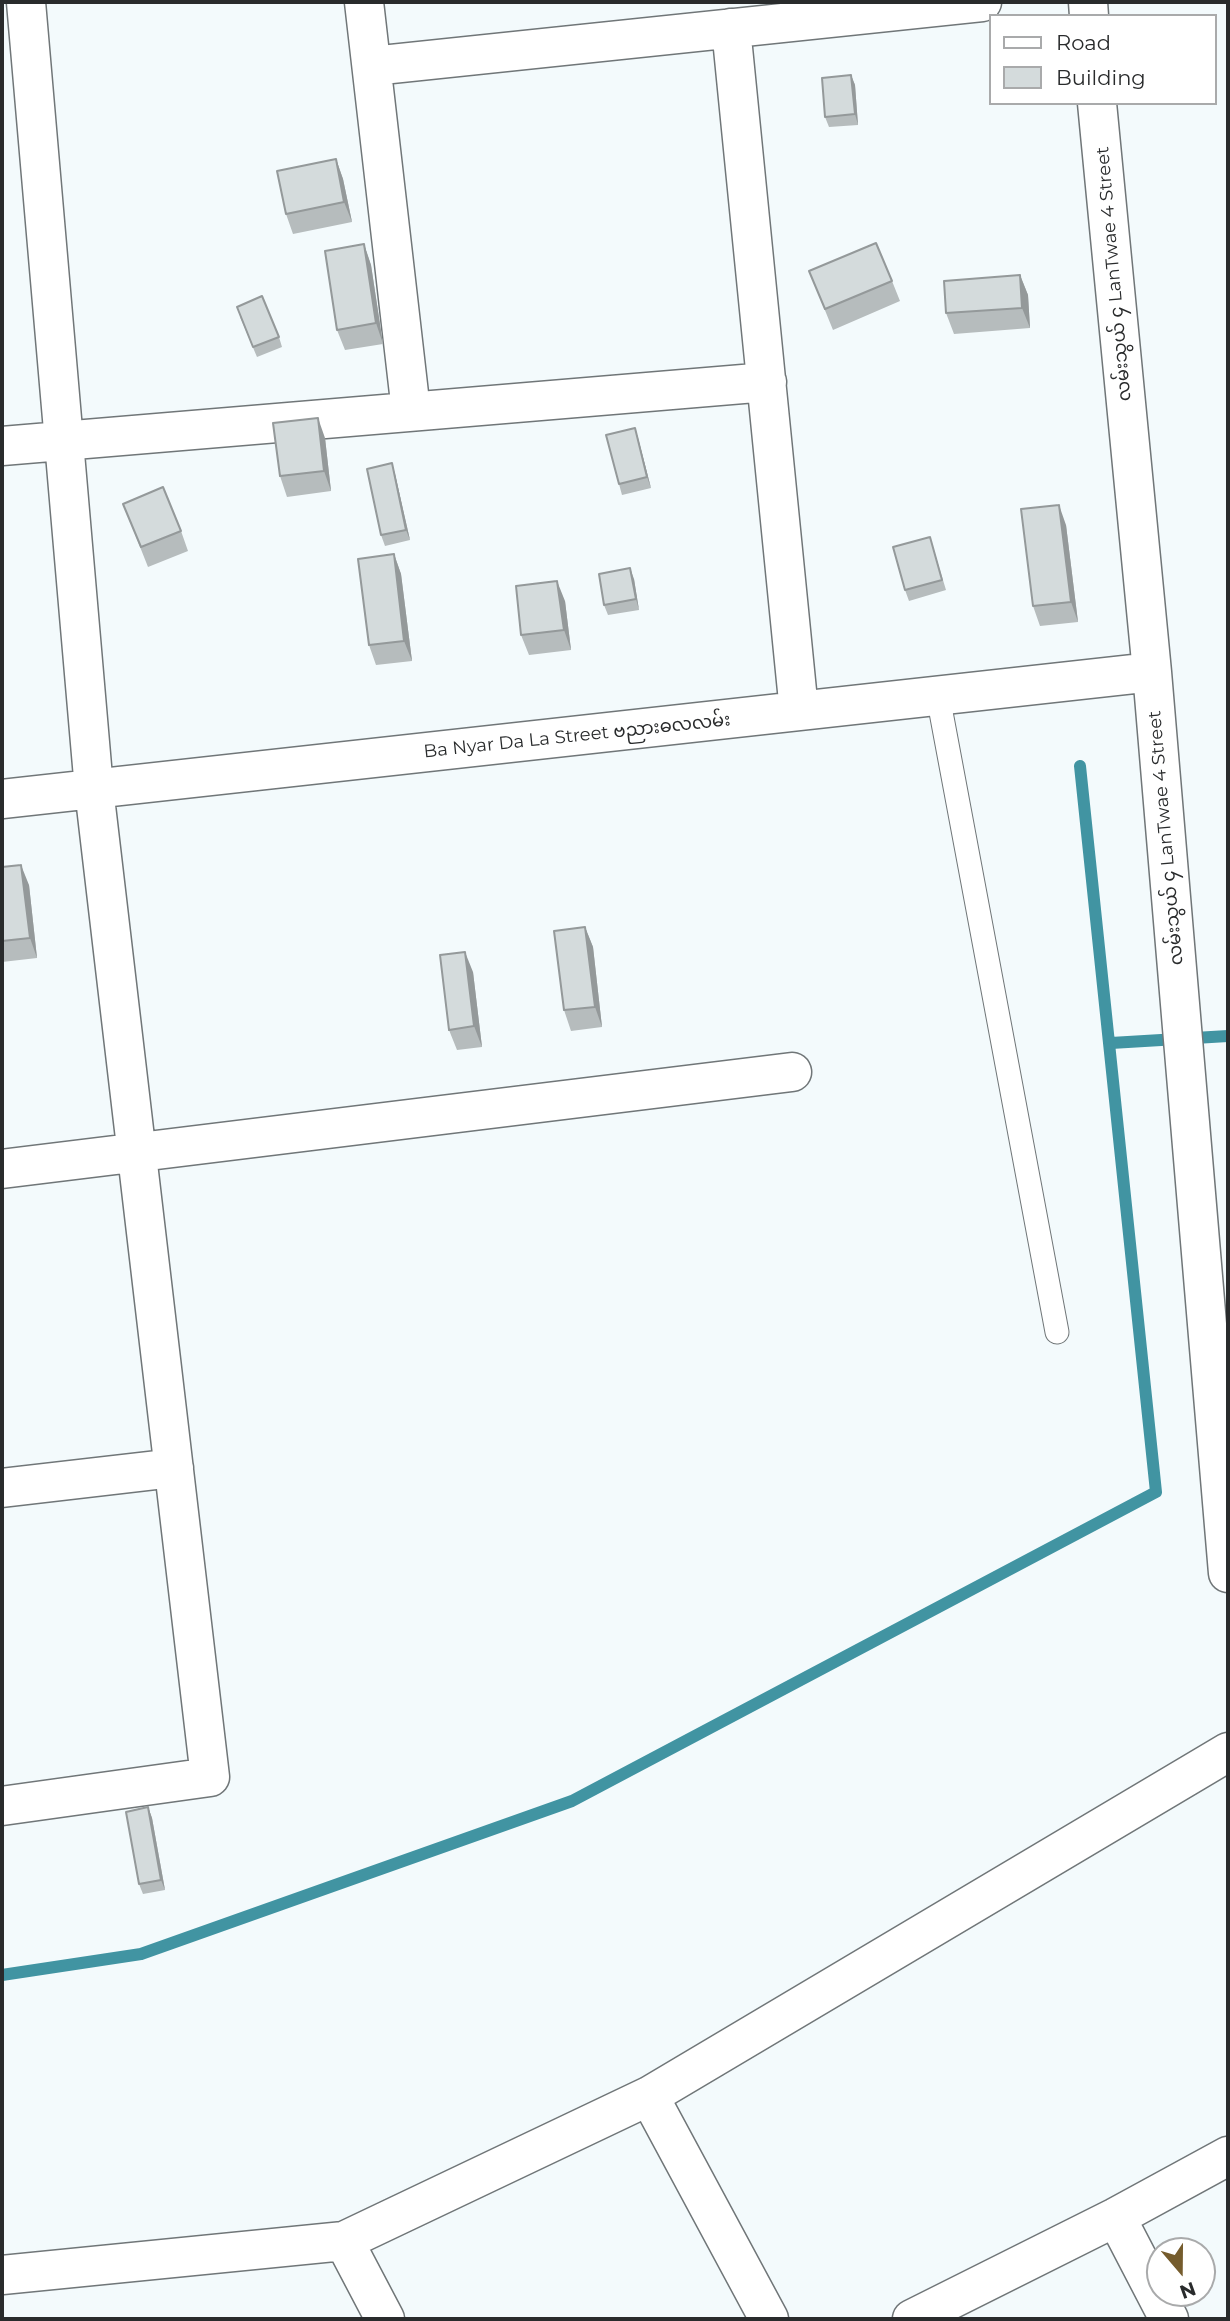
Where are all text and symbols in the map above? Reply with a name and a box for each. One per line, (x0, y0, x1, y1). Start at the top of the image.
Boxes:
legend (988, 14, 1216, 105)
text: Road (1056, 30, 1111, 55)
text: Building (1056, 65, 1146, 90)
street label: လမ်းသွယ် ၄ LanTwae 4 Street (1092, 146, 1136, 402)
street label: Ba Nyar Da La Street ဗညားဓလလမ်း (423, 709, 731, 763)
street label: လမ်းသွယ် ၄ LanTwae 4 Street (1144, 710, 1188, 966)
north arrow (1146, 2237, 1216, 2307)
text: N (1177, 2277, 1199, 2304)

